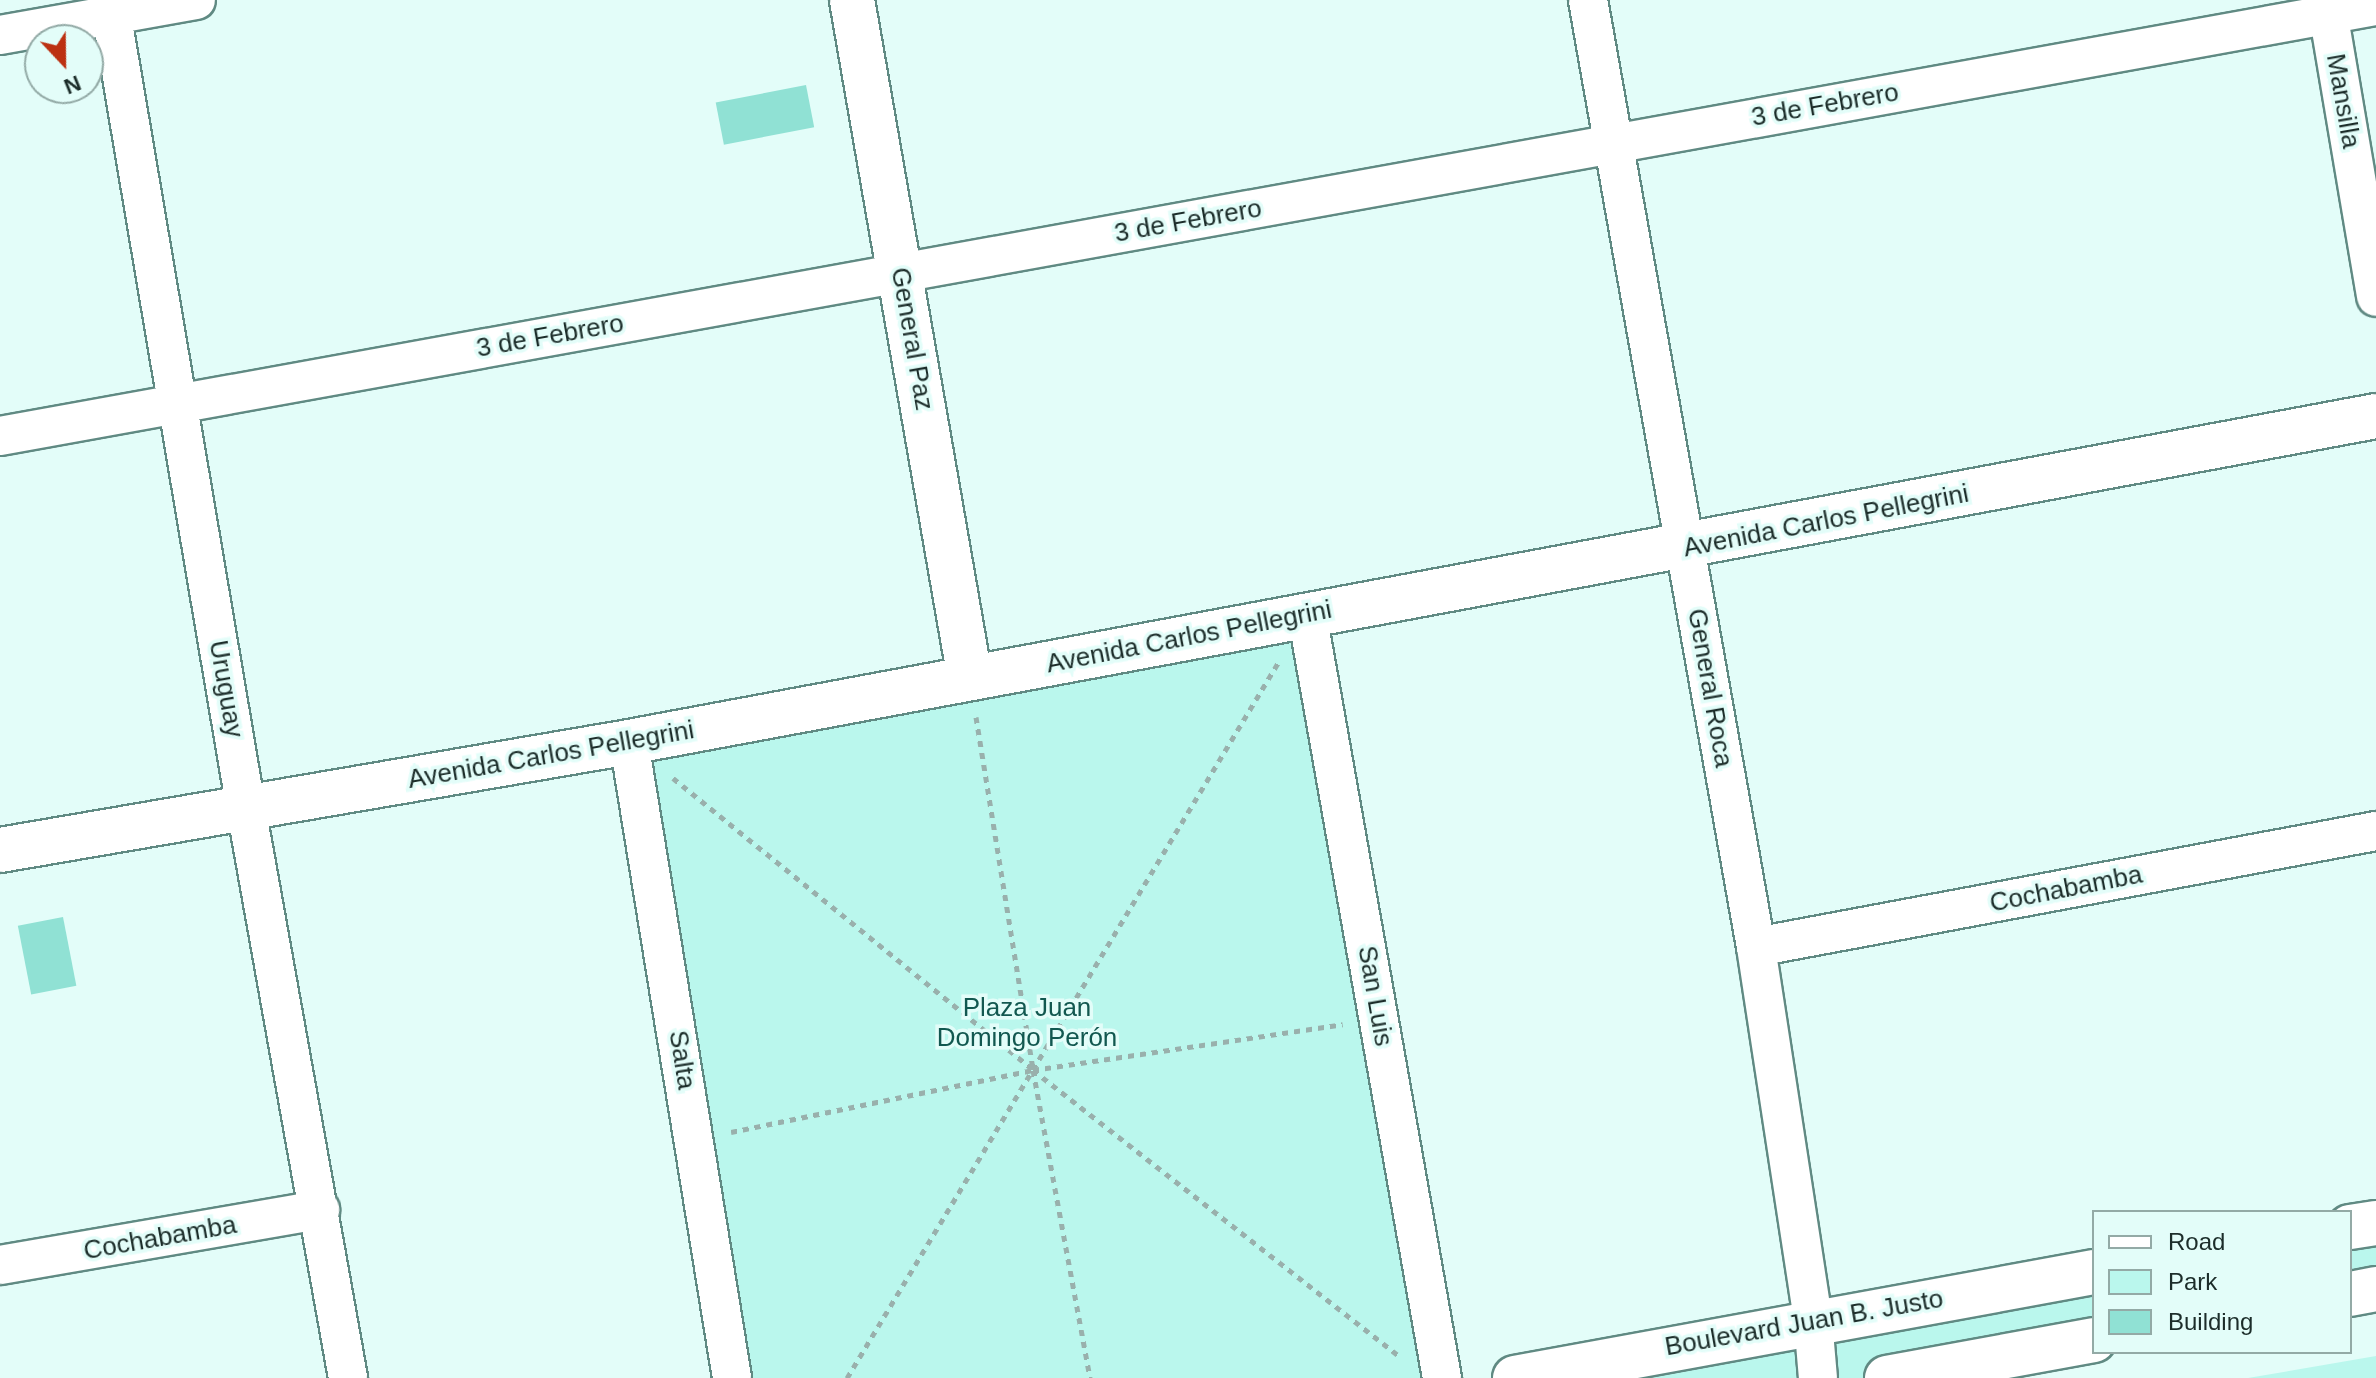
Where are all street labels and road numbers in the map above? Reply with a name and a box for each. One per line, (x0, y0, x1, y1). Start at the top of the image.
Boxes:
street label: Mansilla (2319, 51, 2367, 151)
street label: 3 de Febrero (1749, 77, 1901, 133)
street label: 3 de Febrero (1112, 193, 1264, 249)
street label: General Paz (884, 265, 940, 413)
street label: 3 de Febrero (474, 308, 626, 364)
street label: Avenida Carlos Pellegrini (1681, 478, 1971, 564)
street label: Avenida Carlos Pellegrini (1044, 594, 1334, 680)
street label: General Roca (1681, 606, 1739, 770)
street label: Uruguay (202, 638, 250, 740)
street label: Avenida Carlos Pellegrini (405, 714, 697, 796)
street label: Cochabamba (1987, 859, 2145, 919)
street label: San Luis (1351, 943, 1399, 1049)
street label: Salta (662, 1028, 702, 1092)
street label: Cochabamba (81, 1209, 239, 1267)
street label: Boulevard Juan B. Justo (1663, 1283, 1945, 1363)

